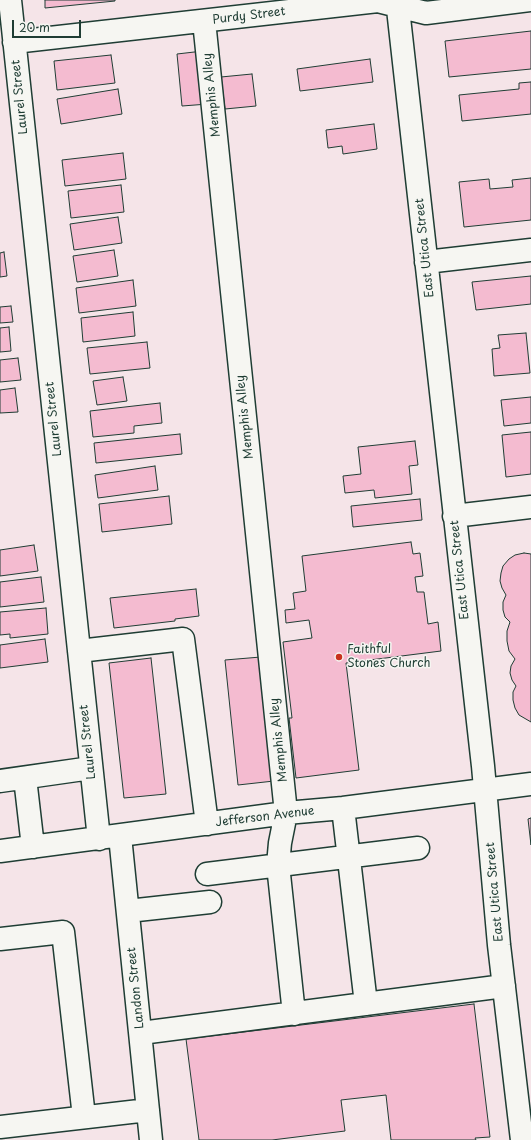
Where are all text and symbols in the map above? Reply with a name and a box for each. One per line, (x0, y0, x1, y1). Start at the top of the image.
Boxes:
street label: Purdy Street (212, 4, 286, 28)
scale bar (14, 12, 83, 38)
text: 20 m (19, 18, 50, 36)
street label: Memphis Alley (200, 52, 224, 138)
street label: Laurel Street (9, 59, 31, 135)
street label: East Utica Street (413, 198, 437, 298)
street label: Memphis Alley (233, 374, 257, 460)
street label: Laurel Street (43, 381, 65, 457)
street label: East Utica Street (448, 520, 472, 620)
place label: Faithful Stones Church (347, 643, 430, 671)
marker: Faithful Stones Church (334, 652, 344, 662)
street label: Memphis Alley (267, 697, 291, 783)
street label: Laurel Street (77, 704, 99, 780)
street label: Jefferson Avenue (215, 804, 315, 830)
street label: East Utica Street (483, 842, 507, 942)
street label: Landon Street (125, 946, 147, 1030)

